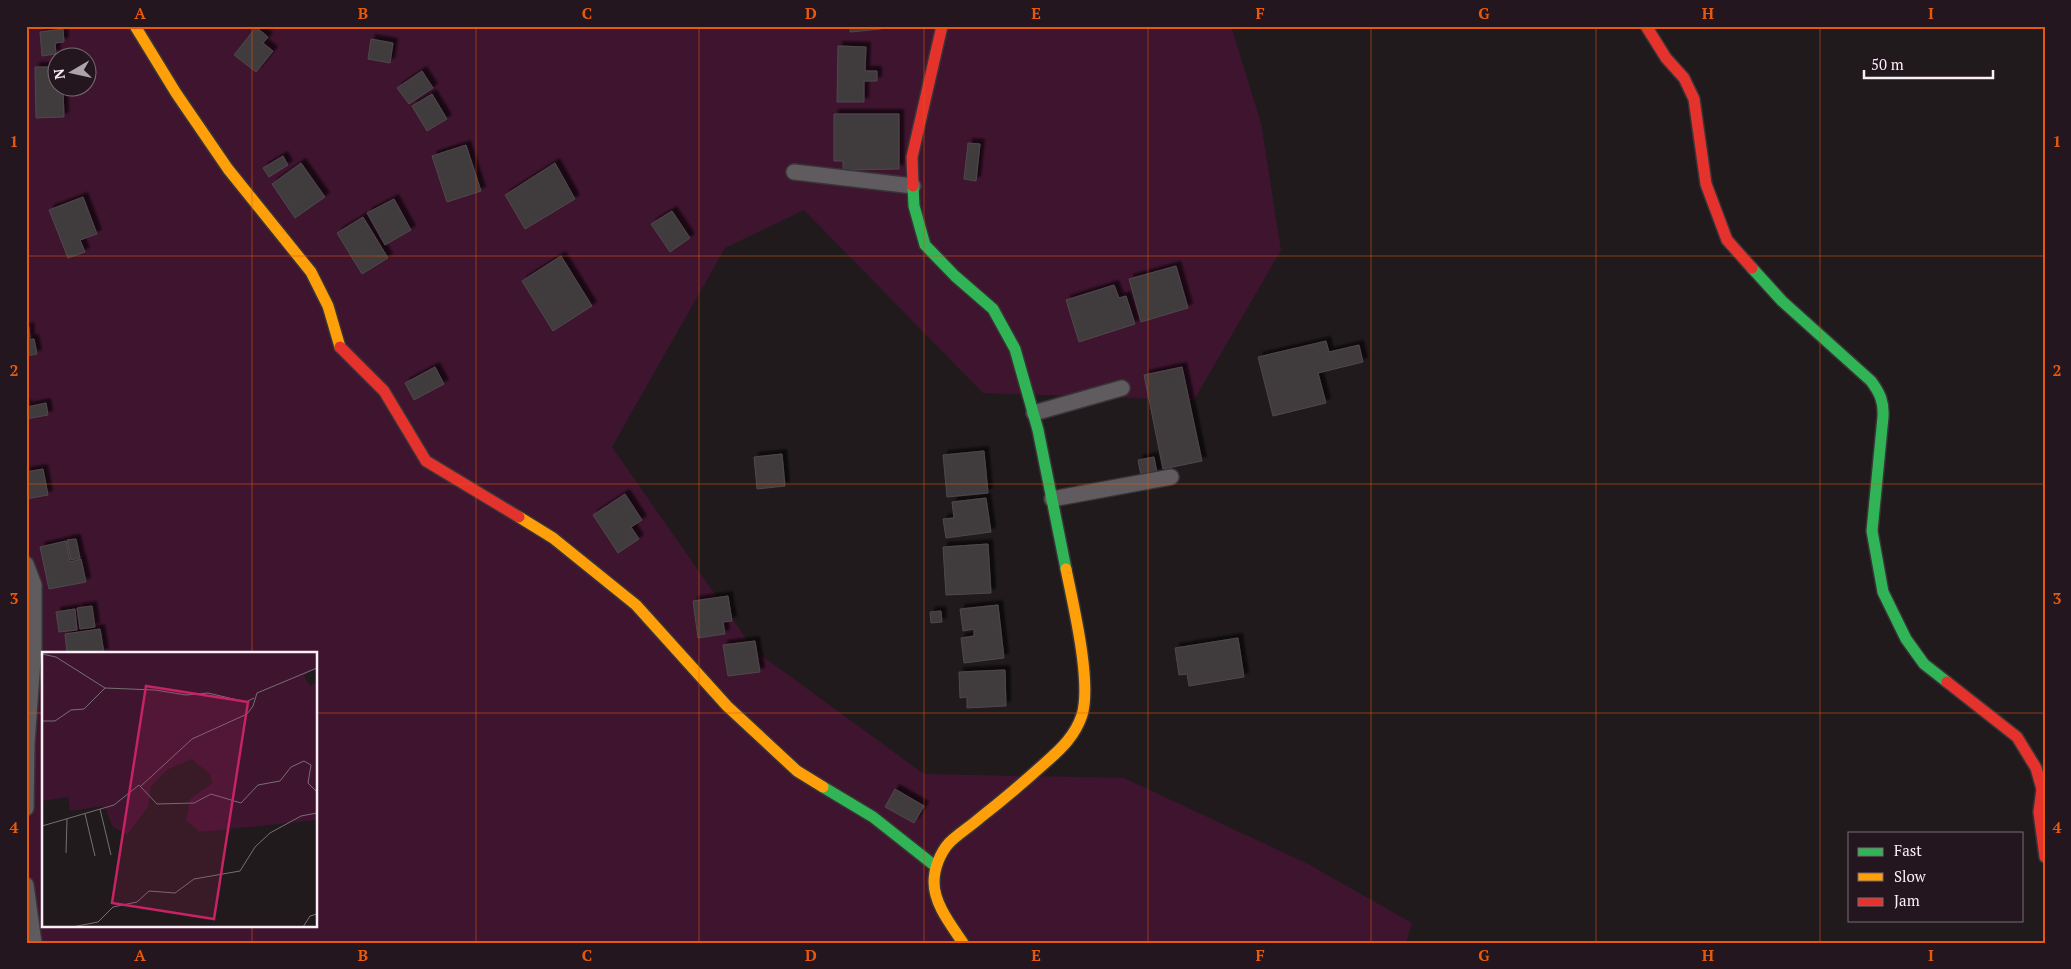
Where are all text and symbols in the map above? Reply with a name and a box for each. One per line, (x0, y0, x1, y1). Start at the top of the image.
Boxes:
text: A (134, 2, 146, 24)
text: B (358, 2, 368, 24)
text: C (582, 2, 592, 24)
text: D (805, 2, 817, 24)
text: E (1031, 2, 1041, 24)
text: F (1255, 2, 1265, 24)
text: G (1478, 2, 1490, 24)
text: H (1702, 2, 1714, 24)
text: I (1928, 2, 1934, 24)
north arrow (48, 48, 98, 98)
scale bar (1864, 48, 1992, 80)
text: 50 m (1871, 54, 1904, 74)
text: N (48, 67, 69, 81)
text: 1 (9, 130, 19, 152)
text: 1 (2052, 130, 2062, 152)
text: 2 (9, 359, 19, 381)
text: 2 (2052, 359, 2062, 381)
text: 3 (9, 587, 19, 609)
text: 3 (2052, 587, 2062, 609)
inset map (42, 652, 318, 926)
text: 4 (9, 816, 19, 838)
text: 4 (2052, 816, 2062, 838)
legend (1848, 832, 2024, 922)
text: Fast (1894, 840, 1922, 860)
text: Slow (1894, 866, 1927, 886)
text: Jam (1894, 890, 1920, 910)
text: A (134, 944, 146, 966)
text: B (358, 944, 368, 966)
text: C (582, 944, 592, 966)
text: D (805, 944, 817, 966)
text: E (1031, 944, 1041, 966)
text: F (1255, 944, 1265, 966)
text: G (1478, 944, 1490, 966)
text: H (1702, 944, 1714, 966)
text: I (1928, 944, 1934, 966)

